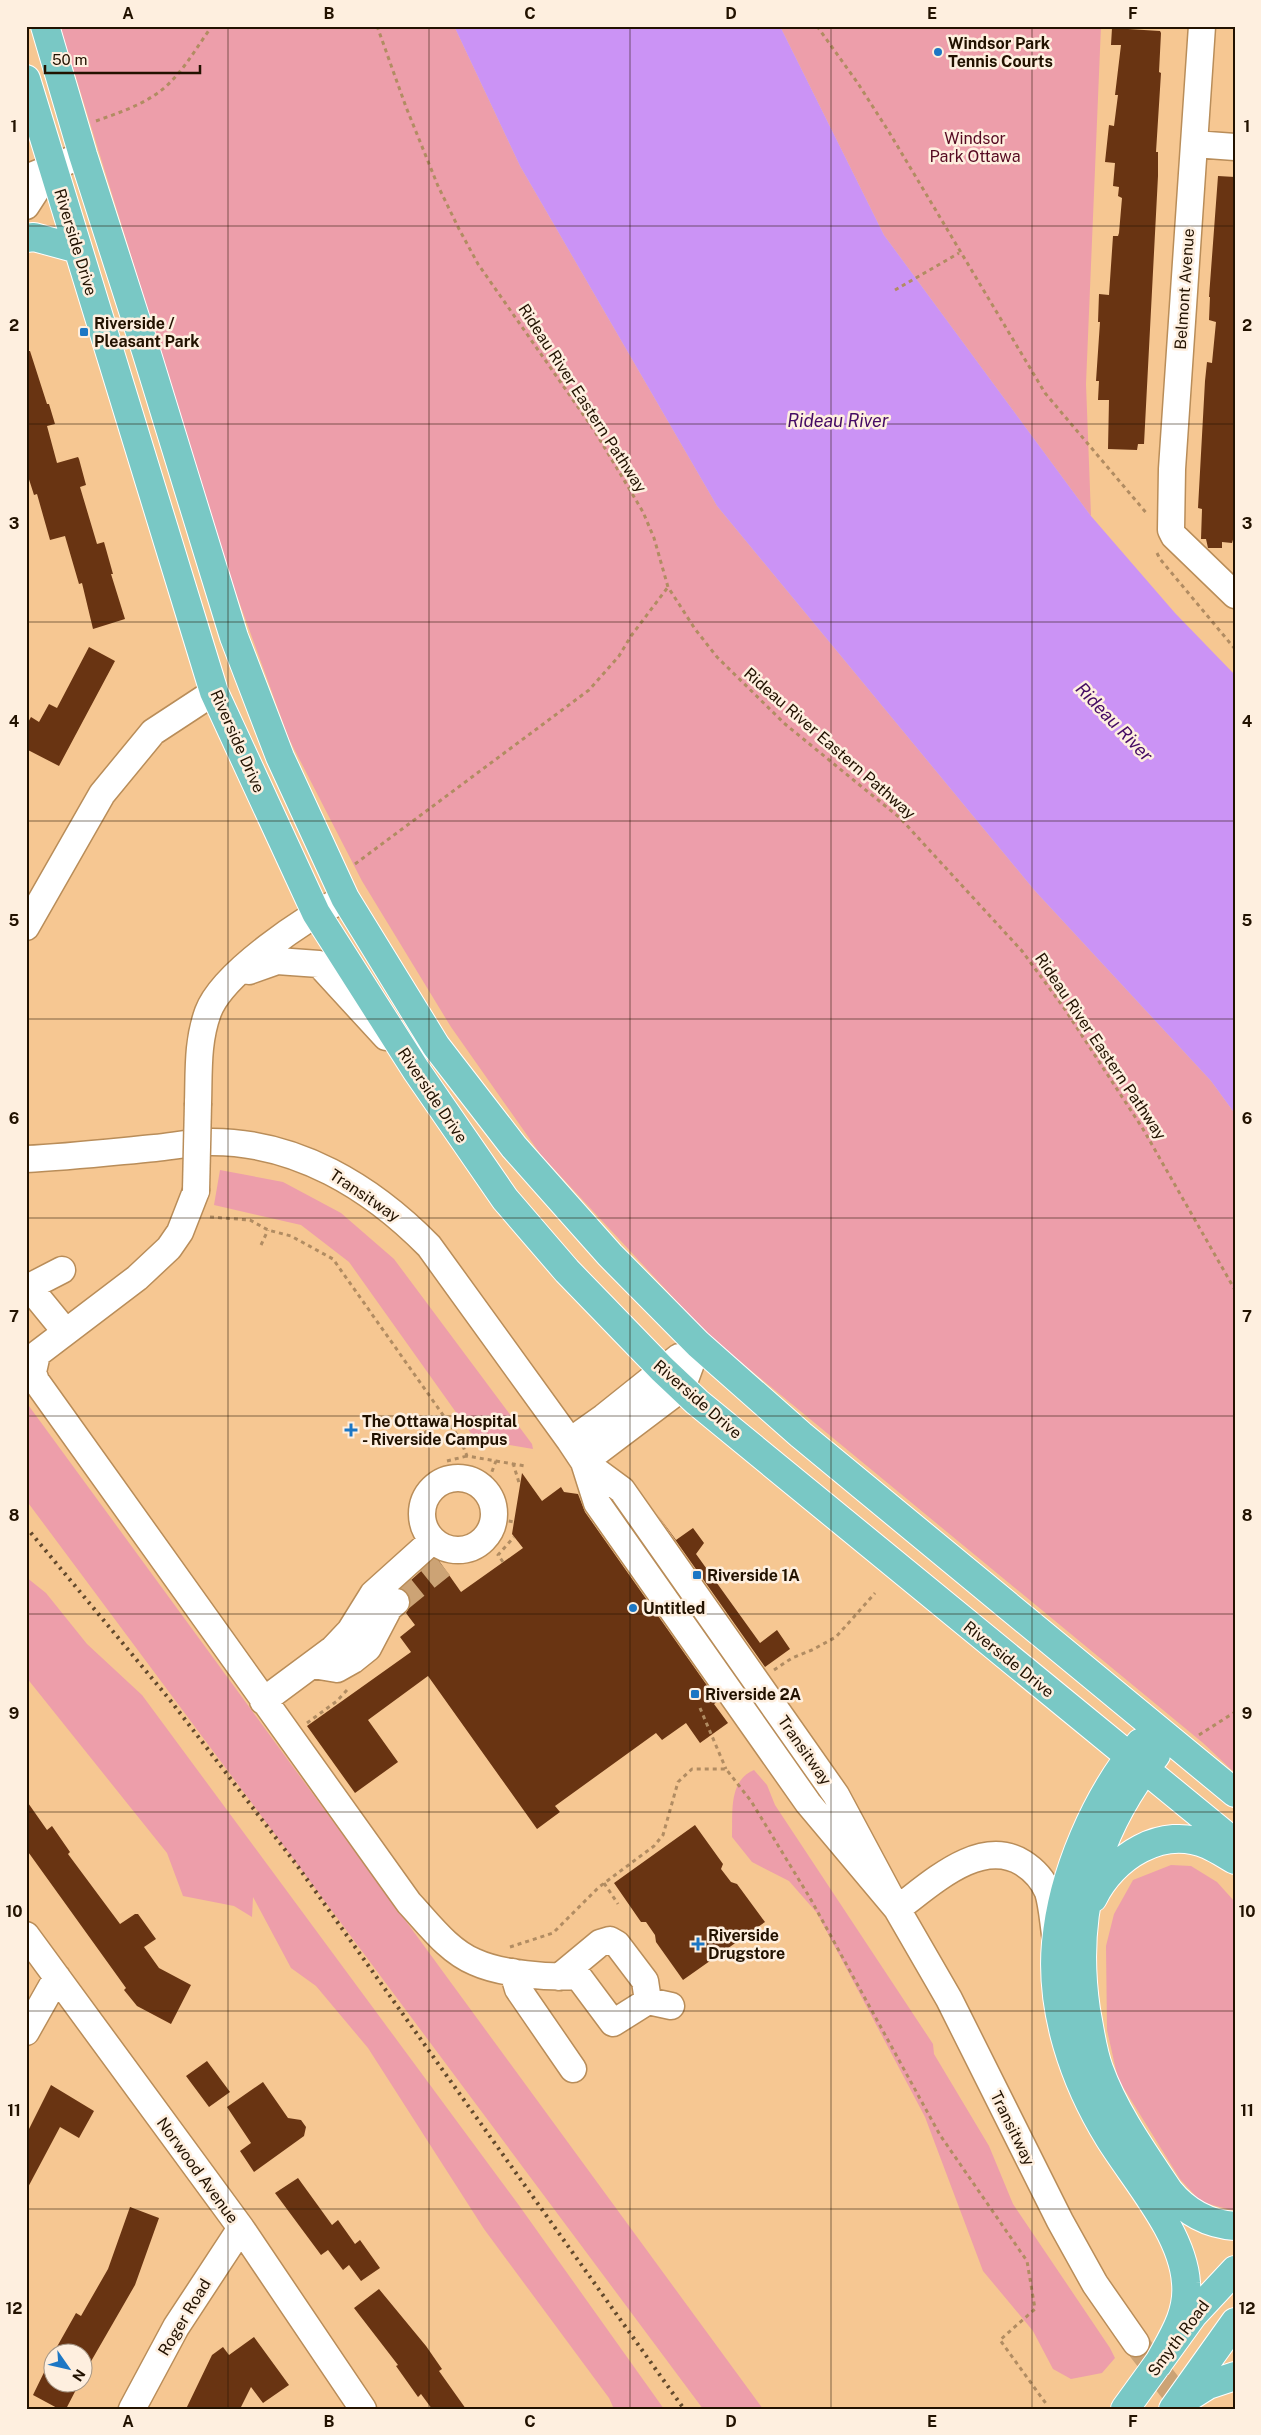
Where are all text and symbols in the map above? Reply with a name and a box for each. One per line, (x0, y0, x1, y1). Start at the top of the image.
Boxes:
text: A (122, 4, 134, 23)
text: B (324, 4, 335, 23)
text: C (524, 4, 536, 23)
text: D (725, 4, 737, 23)
text: E (927, 4, 937, 23)
text: F (1128, 4, 1138, 23)
place label: Windsor Park Tennis Courts (948, 34, 1053, 71)
scale bar (45, 42, 200, 74)
marker: Windsor Park Tennis Courts (932, 46, 944, 58)
text: 50 m (52, 51, 87, 68)
text: 1 (11, 117, 17, 136)
text: 1 (1244, 117, 1250, 136)
park label: Windsor Park Ottawa (930, 129, 1020, 166)
street label: Riverside Drive (50, 186, 101, 298)
street label: Belmont Avenue (1171, 228, 1198, 350)
street label: Rideau River Eastern Pathway (514, 300, 651, 497)
place label: Riverside / Pleasant Park (94, 314, 200, 351)
text: 2 (9, 316, 19, 335)
text: 2 (1242, 316, 1252, 335)
marker: Riverside / Pleasant Park (78, 326, 90, 338)
water label: Rideau River (787, 410, 889, 431)
text: 3 (9, 514, 19, 533)
text: 3 (1242, 514, 1252, 533)
street label: Rideau River Eastern Pathway (740, 664, 920, 823)
water label: Rideau River (1072, 678, 1157, 766)
street label: Riverside Drive (206, 687, 269, 796)
text: 4 (9, 712, 20, 731)
text: 4 (1242, 712, 1253, 731)
text: 5 (9, 911, 20, 930)
text: 5 (1242, 911, 1253, 930)
street label: Rideau River Eastern Pathway (1031, 949, 1171, 1144)
street label: Riverside Drive (394, 1044, 471, 1146)
text: 6 (9, 1109, 19, 1128)
text: 6 (1242, 1109, 1252, 1128)
street label: Transitway (326, 1165, 404, 1226)
text: 7 (9, 1307, 19, 1326)
text: 7 (1242, 1307, 1252, 1326)
street label: Riverside Drive (650, 1356, 746, 1443)
place label: The Ottawa Hospital - Riverside Campus (362, 1412, 517, 1449)
marker: The Ottawa Hospital - Riverside Campus (344, 1423, 358, 1437)
text: 8 (9, 1506, 20, 1525)
text: 8 (1242, 1506, 1253, 1525)
place label: Riverside 1A (707, 1566, 800, 1585)
marker: Riverside 1A (691, 1569, 703, 1581)
place label: Untitled (643, 1599, 705, 1618)
marker: Untitled (627, 1602, 639, 1614)
street label: Riverside Drive (960, 1617, 1058, 1702)
place label: Riverside 2A (705, 1685, 802, 1704)
marker: Riverside 2A (689, 1688, 701, 1700)
text: 9 (9, 1704, 19, 1723)
text: 9 (1242, 1704, 1252, 1723)
street label: Transitway (774, 1712, 836, 1789)
text: 10 (5, 1902, 23, 1921)
text: 10 (1238, 1902, 1256, 1921)
place label: Riverside Drugstore (708, 1926, 785, 1963)
marker: Riverside Drugstore (692, 1938, 704, 1950)
street label: Transitway (986, 2088, 1039, 2169)
text: 11 (7, 2101, 21, 2120)
text: 11 (1240, 2101, 1254, 2120)
street label: Norwood Avenue (153, 2114, 242, 2227)
street label: Roger Road (154, 2275, 215, 2359)
street label: Smyth Road (1144, 2297, 1213, 2380)
text: 12 (5, 2299, 23, 2318)
text: 12 (1238, 2299, 1256, 2318)
north arrow (42, 2342, 92, 2392)
text: N (69, 2366, 88, 2384)
text: A (122, 2412, 134, 2431)
text: B (324, 2412, 335, 2431)
text: C (524, 2412, 536, 2431)
text: D (725, 2412, 737, 2431)
text: E (927, 2412, 937, 2431)
text: F (1128, 2412, 1138, 2431)

